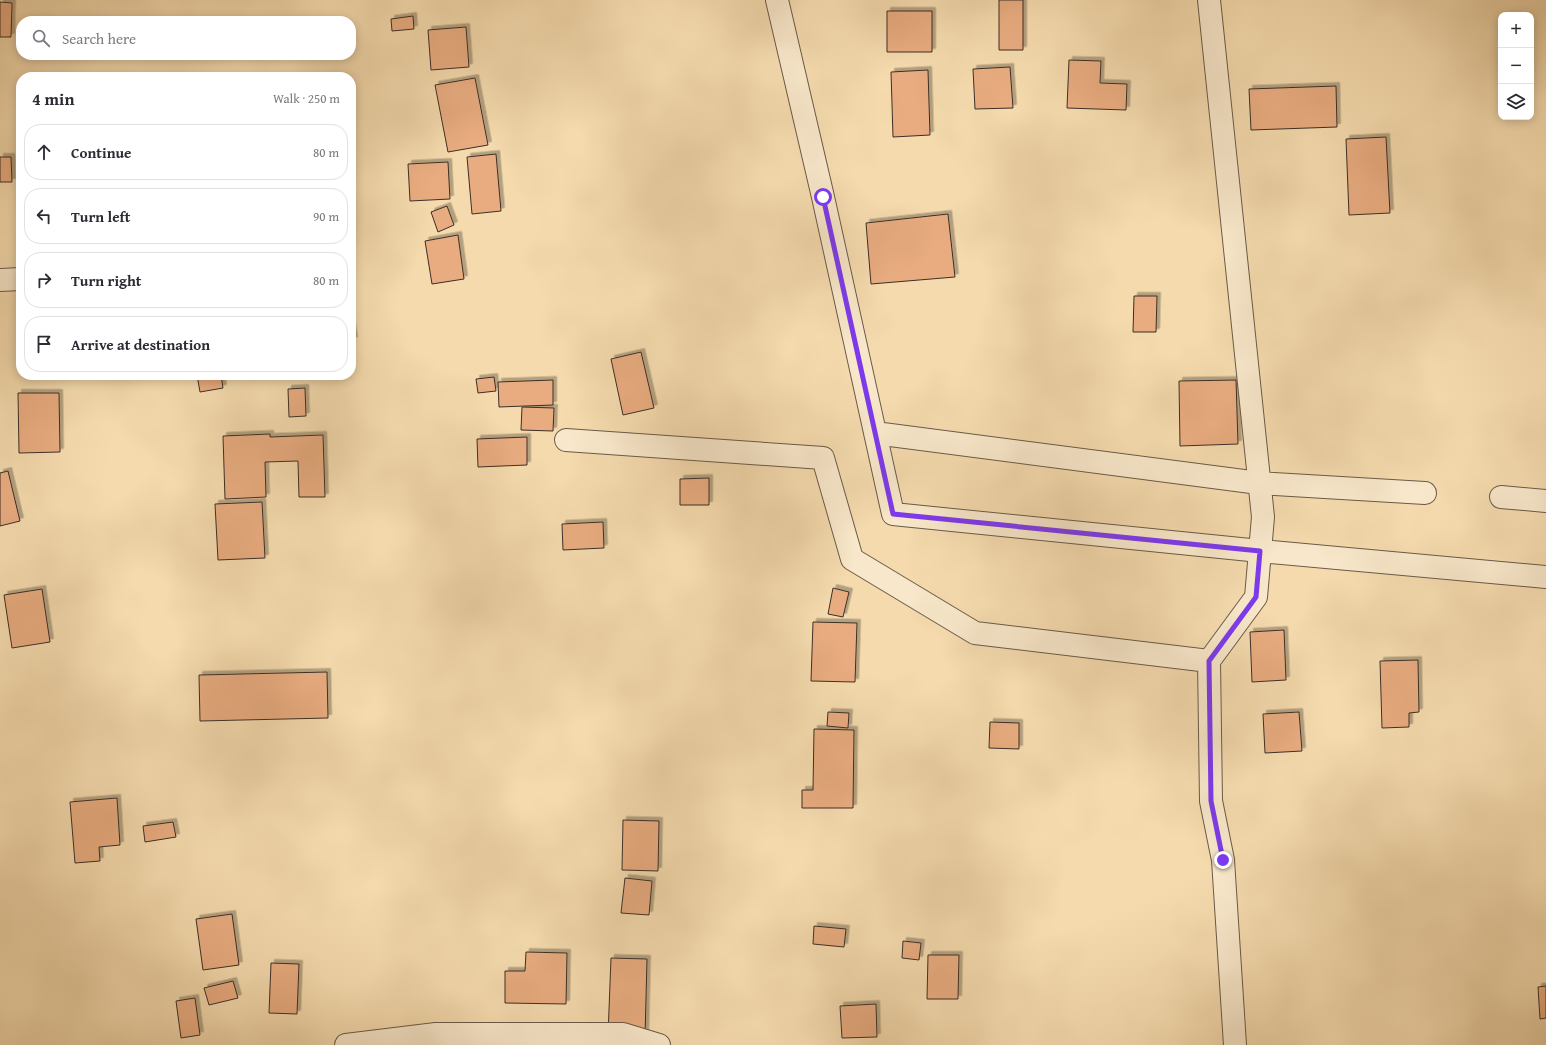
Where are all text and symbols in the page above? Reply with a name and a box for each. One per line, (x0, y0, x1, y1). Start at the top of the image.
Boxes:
map controls (1498, 12, 1534, 120)
button: + (1498, 12, 1534, 48)
search box (16, 16, 356, 60)
icon: search (30, 27, 52, 49)
text: Search here (62, 28, 136, 49)
button: − (1498, 48, 1534, 84)
button: layers (1498, 84, 1534, 120)
text: 4 min (32, 86, 74, 111)
text: Walk · 250 m (273, 89, 340, 108)
icon: ahead (33, 141, 55, 163)
text: Continue (71, 142, 132, 163)
text: 80 m (313, 143, 339, 162)
route start (814, 188, 832, 206)
icon: left (33, 205, 55, 227)
text: Turn left (71, 206, 130, 227)
text: 90 m (313, 207, 339, 226)
icon: right (33, 269, 55, 291)
text: Turn right (71, 270, 142, 291)
text: 80 m (313, 271, 339, 290)
icon: arrive (33, 333, 55, 355)
text: Arrive at destination (71, 334, 210, 355)
route end (1214, 851, 1232, 869)

